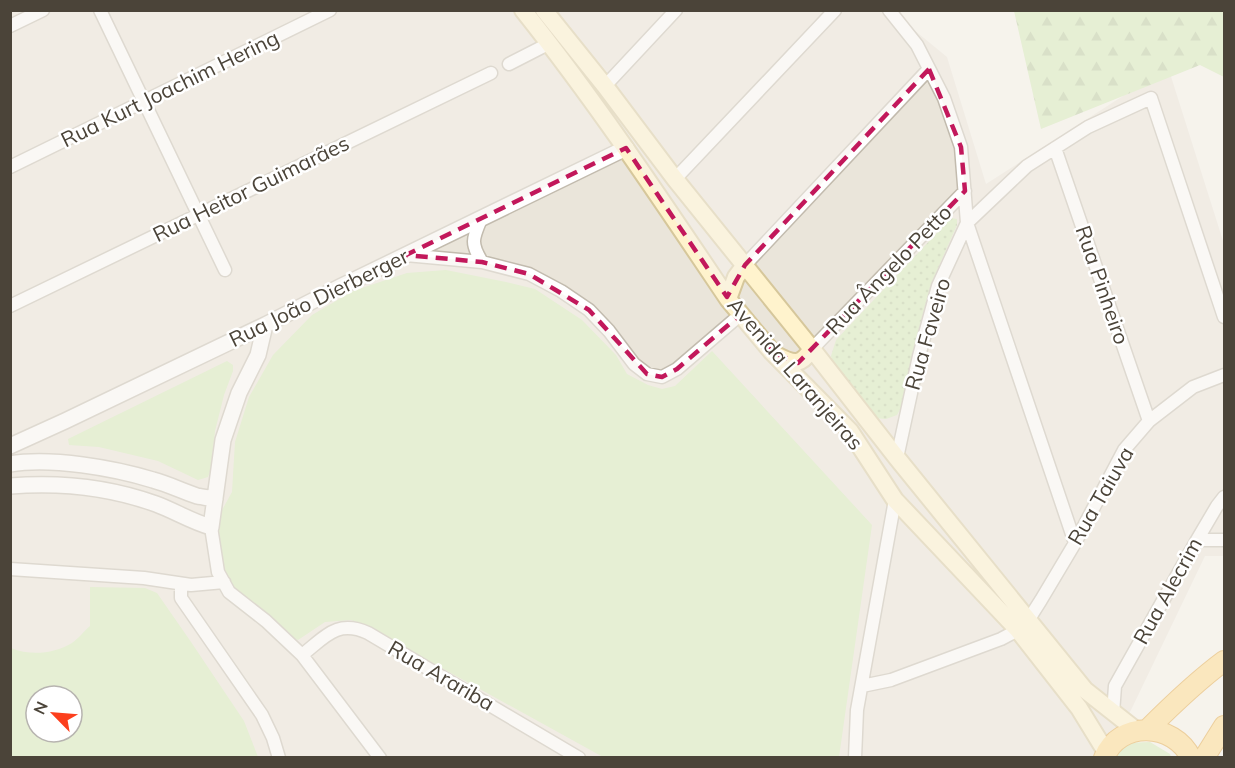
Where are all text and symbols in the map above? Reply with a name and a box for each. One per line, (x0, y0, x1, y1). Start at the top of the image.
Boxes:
street label: Rua Kurt Joachim Hering (56, 24, 283, 152)
street label: Rua Heitor Guimarães (148, 129, 353, 247)
street label: Rua Ângelo Petto (820, 199, 957, 339)
street label: Rua Pinheiro (1070, 222, 1135, 347)
street label: Rua João Dierberger (224, 242, 413, 352)
street label: Rua Faveiro (899, 275, 955, 393)
street label: Avenida Laranjeiras (722, 292, 869, 455)
street label: Rua Taiuva (1062, 442, 1139, 549)
street label: Rua Alecrim (1127, 533, 1207, 648)
street label: Rua Arariba (384, 634, 499, 716)
north arrow (24, 684, 84, 744)
text: N (29, 698, 52, 717)

